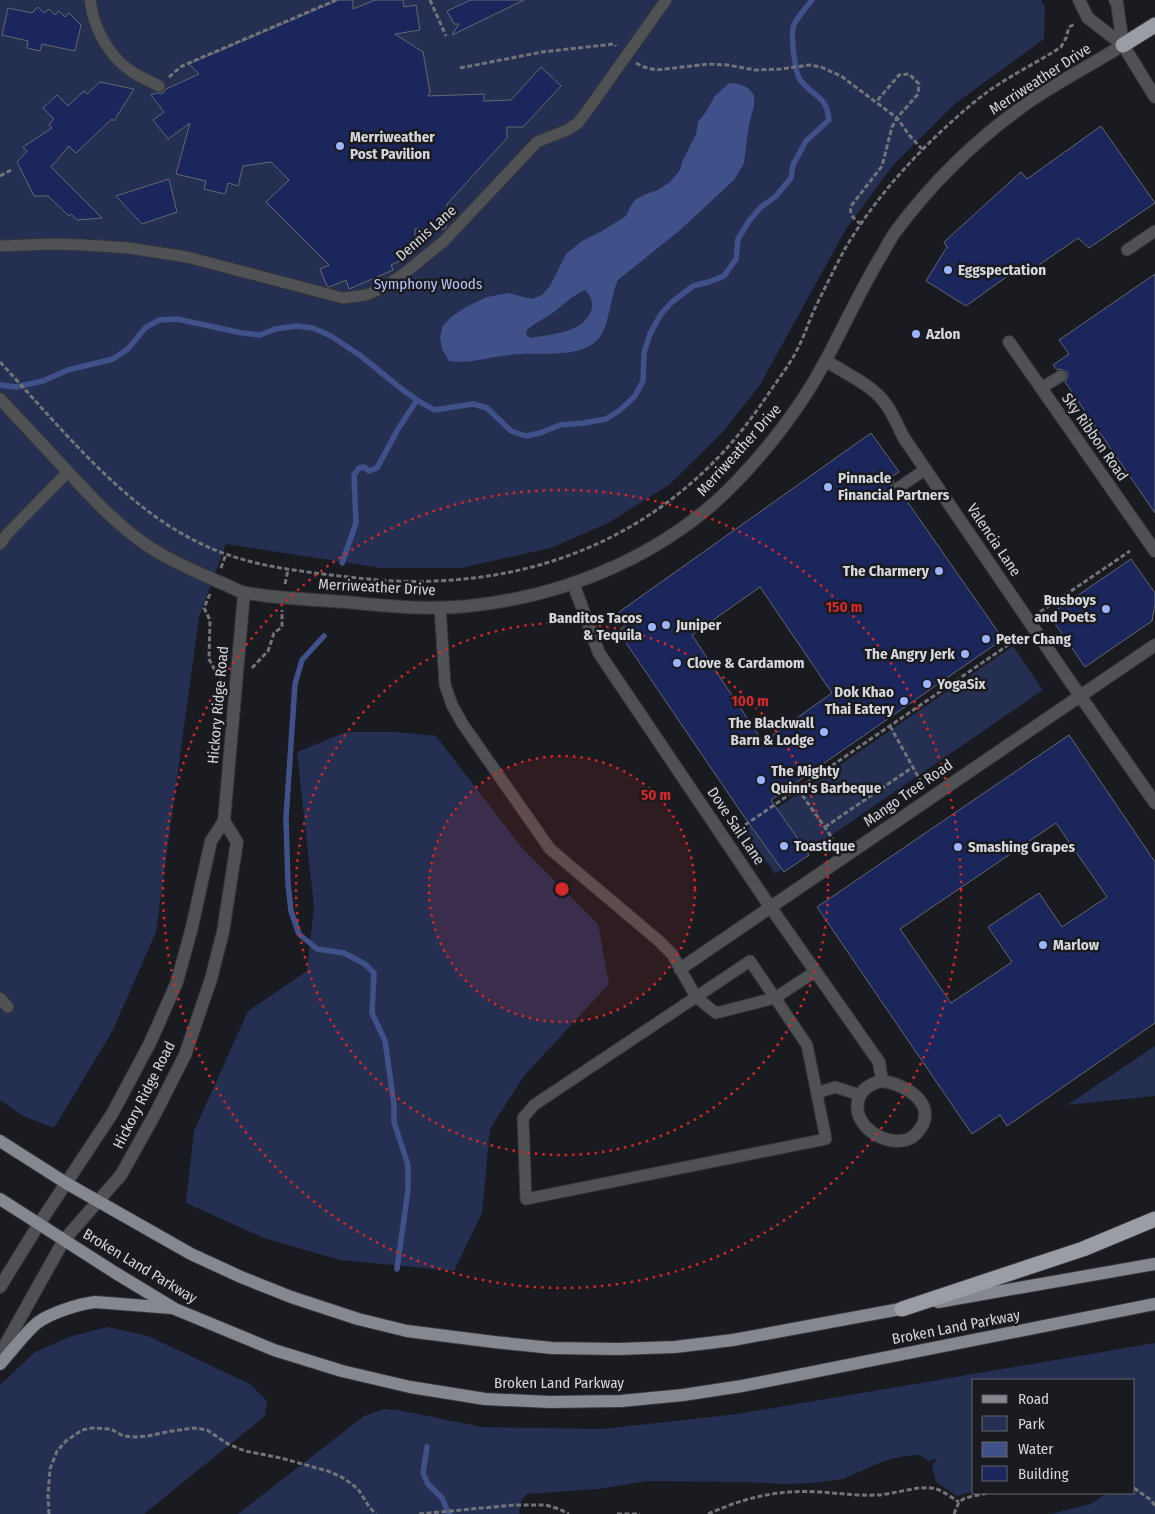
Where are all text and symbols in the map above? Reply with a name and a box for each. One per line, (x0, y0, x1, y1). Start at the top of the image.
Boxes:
street label: Merriweather Drive (986, 39, 1094, 119)
place label: Merriweather Post Pavilion (350, 128, 435, 163)
marker: Merriweather Post Pavilion (334, 140, 346, 152)
street label: Dennis Lane (392, 201, 460, 265)
place label: Eggspectation (958, 261, 1046, 279)
marker: Eggspectation (942, 264, 954, 276)
park label: Symphony Woods (374, 275, 482, 293)
place label: Azlon (925, 325, 960, 343)
marker: Azlon (910, 328, 922, 340)
street label: Sky Ribbon Road (1058, 390, 1132, 484)
street label: Merriweather Drive (693, 400, 785, 500)
place label: Pinnacle Financial Partners (838, 469, 950, 504)
marker: Pinnacle Financial Partners (822, 481, 834, 493)
street label: Valencia Lane (963, 500, 1025, 580)
place label: The Charmery (843, 562, 930, 580)
marker: The Charmery (933, 565, 945, 577)
street label: Merriweather Drive (318, 575, 436, 599)
place label: Busboys and Poets (1034, 591, 1096, 626)
text: 150 m (826, 598, 862, 616)
marker: Busboys and Poets (1100, 603, 1112, 615)
place label: Banditos Tacos & Tequila (549, 609, 643, 644)
place label: Juniper (675, 616, 722, 634)
marker: Juniper (660, 619, 672, 631)
marker: Banditos Tacos & Tequila (646, 621, 658, 633)
place label: Peter Chang (996, 630, 1071, 648)
marker: Peter Chang (980, 633, 992, 645)
street label: Hickory Ridge Road (204, 645, 232, 765)
place label: The Angry Jerk (865, 645, 955, 663)
marker: The Angry Jerk (959, 648, 971, 660)
place label: Clove & Cardamom (687, 654, 805, 672)
marker: Clove & Cardamom (671, 657, 683, 669)
place label: YogaSix (936, 675, 986, 693)
marker: YogaSix (921, 678, 933, 690)
place label: Dok Khao Thai Eatery (825, 683, 895, 718)
text: 100 m (731, 692, 769, 710)
marker: Dok Khao Thai Eatery (898, 695, 910, 707)
place label: The Blackwall Barn & Lodge (728, 714, 815, 749)
marker: The Blackwall Barn & Lodge (818, 726, 830, 738)
street label: Mango Tree Road (860, 756, 956, 830)
place label: The Mighty Quinn's Barbeque (771, 762, 882, 797)
marker: The Mighty Quinn's Barbeque (755, 774, 767, 786)
street label: Dove Sail Lane (704, 784, 768, 868)
text: 50 m (641, 786, 671, 804)
place label: Toastique (794, 837, 855, 855)
place label: Smashing Grapes (968, 838, 1075, 856)
marker: Toastique (778, 840, 790, 852)
marker: Smashing Grapes (952, 841, 964, 853)
centre of rings (553, 880, 571, 898)
place label: Marlow (1053, 936, 1100, 954)
marker: Marlow (1037, 939, 1049, 951)
street label: Hickory Ridge Road (109, 1038, 179, 1152)
street label: Broken Land Parkway (80, 1225, 201, 1307)
street label: Broken Land Parkway (890, 1306, 1022, 1348)
street label: Broken Land Parkway (494, 1374, 624, 1392)
legend (972, 1379, 1135, 1494)
text: Road (1018, 1390, 1049, 1408)
text: Park (1018, 1415, 1045, 1433)
text: Water (1018, 1440, 1054, 1458)
text: Building (1018, 1465, 1069, 1483)

